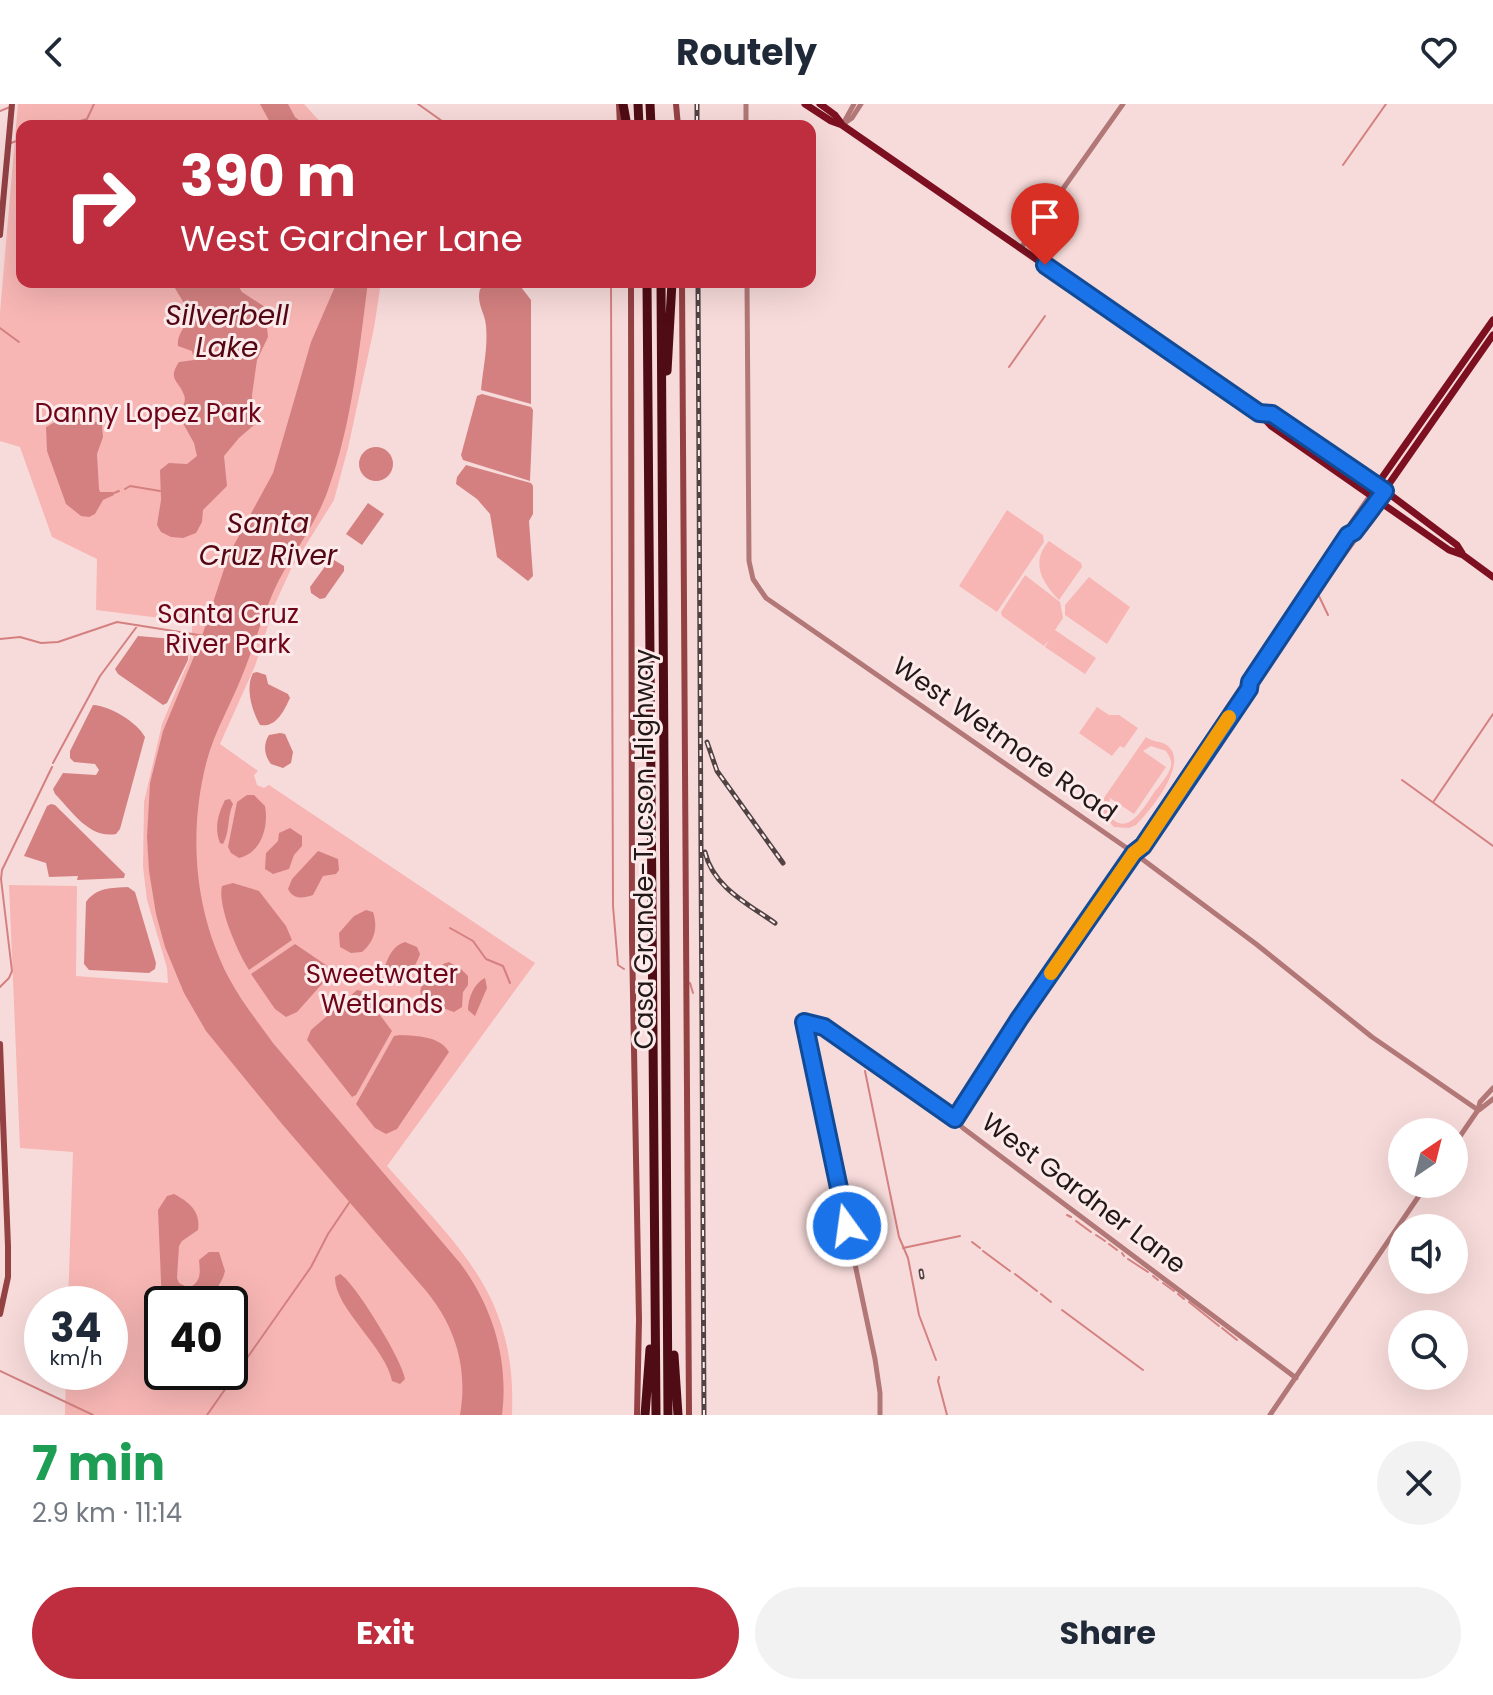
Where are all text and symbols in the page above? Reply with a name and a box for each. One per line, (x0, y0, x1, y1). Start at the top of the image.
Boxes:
text: Routely (676, 27, 817, 78)
icon: back (32, 30, 76, 74)
icon: heart (1417, 30, 1461, 74)
text: 390 m (180, 137, 356, 216)
icon: right (48, 152, 152, 256)
pin (1011, 183, 1079, 265)
icon: arrive (1023, 195, 1067, 239)
text: West Gardner Lane (180, 213, 523, 264)
water label: Silverbell Lake (165, 296, 289, 367)
park label: Danny Lopez Park (35, 395, 262, 431)
water label: Santa Cruz River (199, 504, 338, 575)
park label: Santa Cruz River Park (157, 596, 299, 662)
street label: Casa Grande-Tucson Highway (626, 648, 662, 1049)
street label: West Wetmore Road (886, 648, 1124, 830)
park label: Sweetwater Wetlands (306, 956, 458, 1022)
street label: West Gardner Lane (974, 1104, 1194, 1282)
north arrow (1388, 1118, 1468, 1198)
map controls (1388, 1118, 1468, 1390)
position arrow (805, 1184, 889, 1268)
button: sound (1388, 1214, 1468, 1294)
speed limit sign: 40 (144, 1286, 248, 1390)
text: 34 (50, 1300, 102, 1356)
button: search (1388, 1310, 1468, 1390)
text: km/h (49, 1344, 103, 1372)
text: 7 min (32, 1430, 165, 1497)
button: close (1377, 1441, 1461, 1525)
text: 2.9 km · 11:14 (32, 1495, 182, 1531)
button: Exit (32, 1587, 739, 1679)
button: Share (755, 1587, 1461, 1679)

